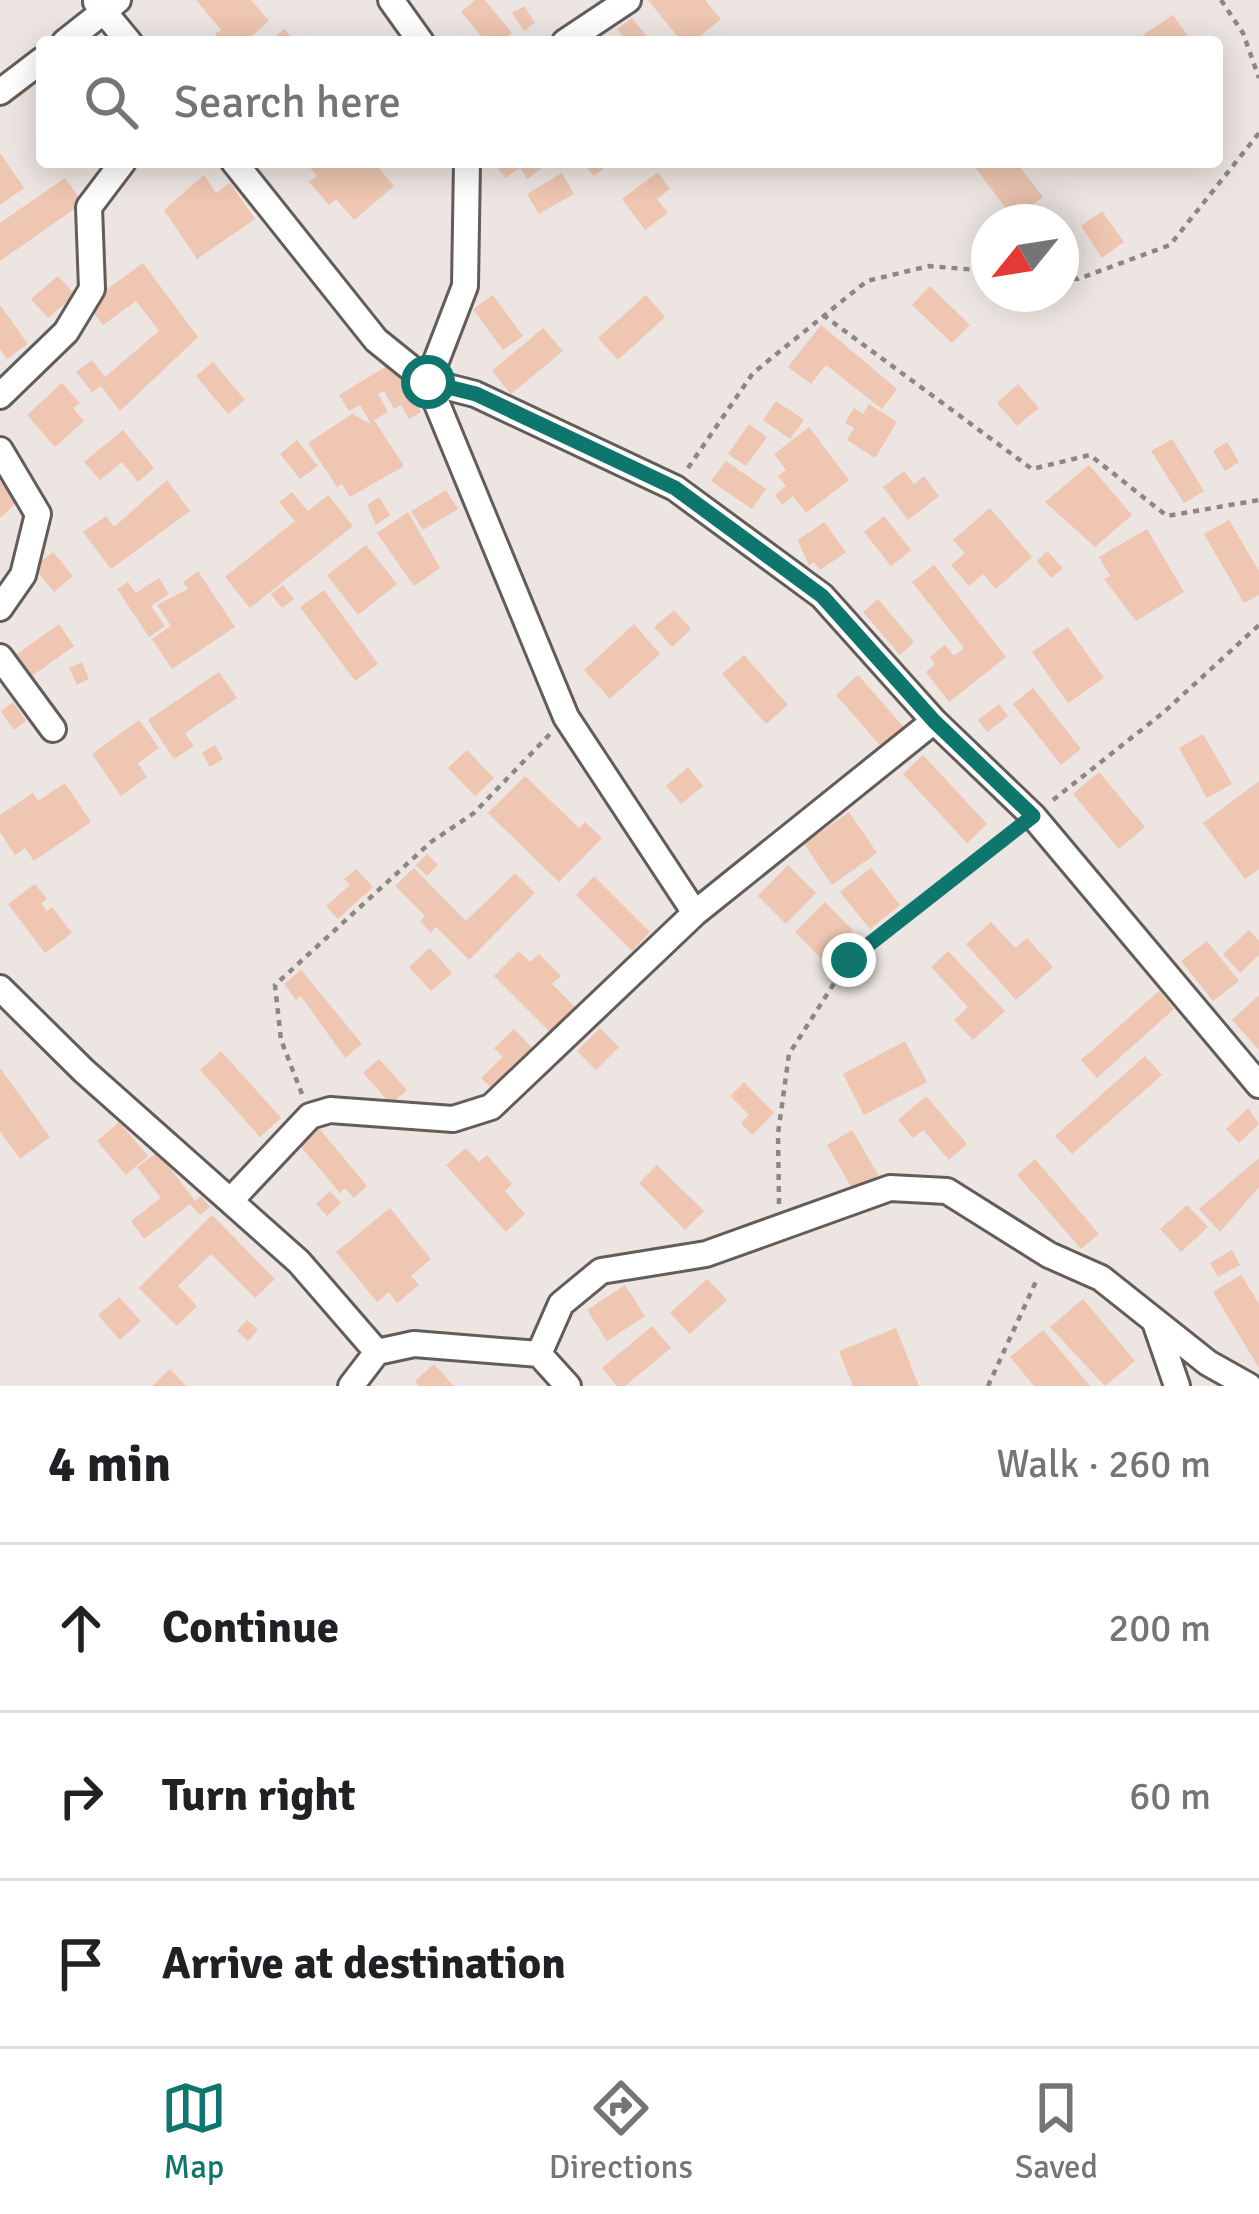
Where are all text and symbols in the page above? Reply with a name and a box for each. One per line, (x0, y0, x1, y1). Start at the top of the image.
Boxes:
search box (36, 36, 1223, 168)
icon: search (78, 69, 144, 135)
text: Search here (174, 75, 401, 130)
north arrow (971, 204, 1079, 312)
route start (401, 355, 455, 409)
route end (822, 933, 876, 987)
text: 4 min (48, 1433, 171, 1496)
text: Walk · 260 m (997, 1440, 1211, 1488)
icon: ahead (48, 1595, 114, 1661)
text: Continue (162, 1600, 339, 1655)
text: 200 m (1108, 1604, 1211, 1652)
icon: right (48, 1763, 114, 1829)
text: Turn right (162, 1768, 356, 1823)
text: 60 m (1129, 1772, 1211, 1820)
icon: arrive (48, 1931, 114, 1997)
text: Arrive at destination (162, 1936, 566, 1991)
tab: Map (161, 2075, 227, 2188)
tab: Directions (549, 2075, 693, 2188)
tab: Saved (1015, 2075, 1098, 2188)

